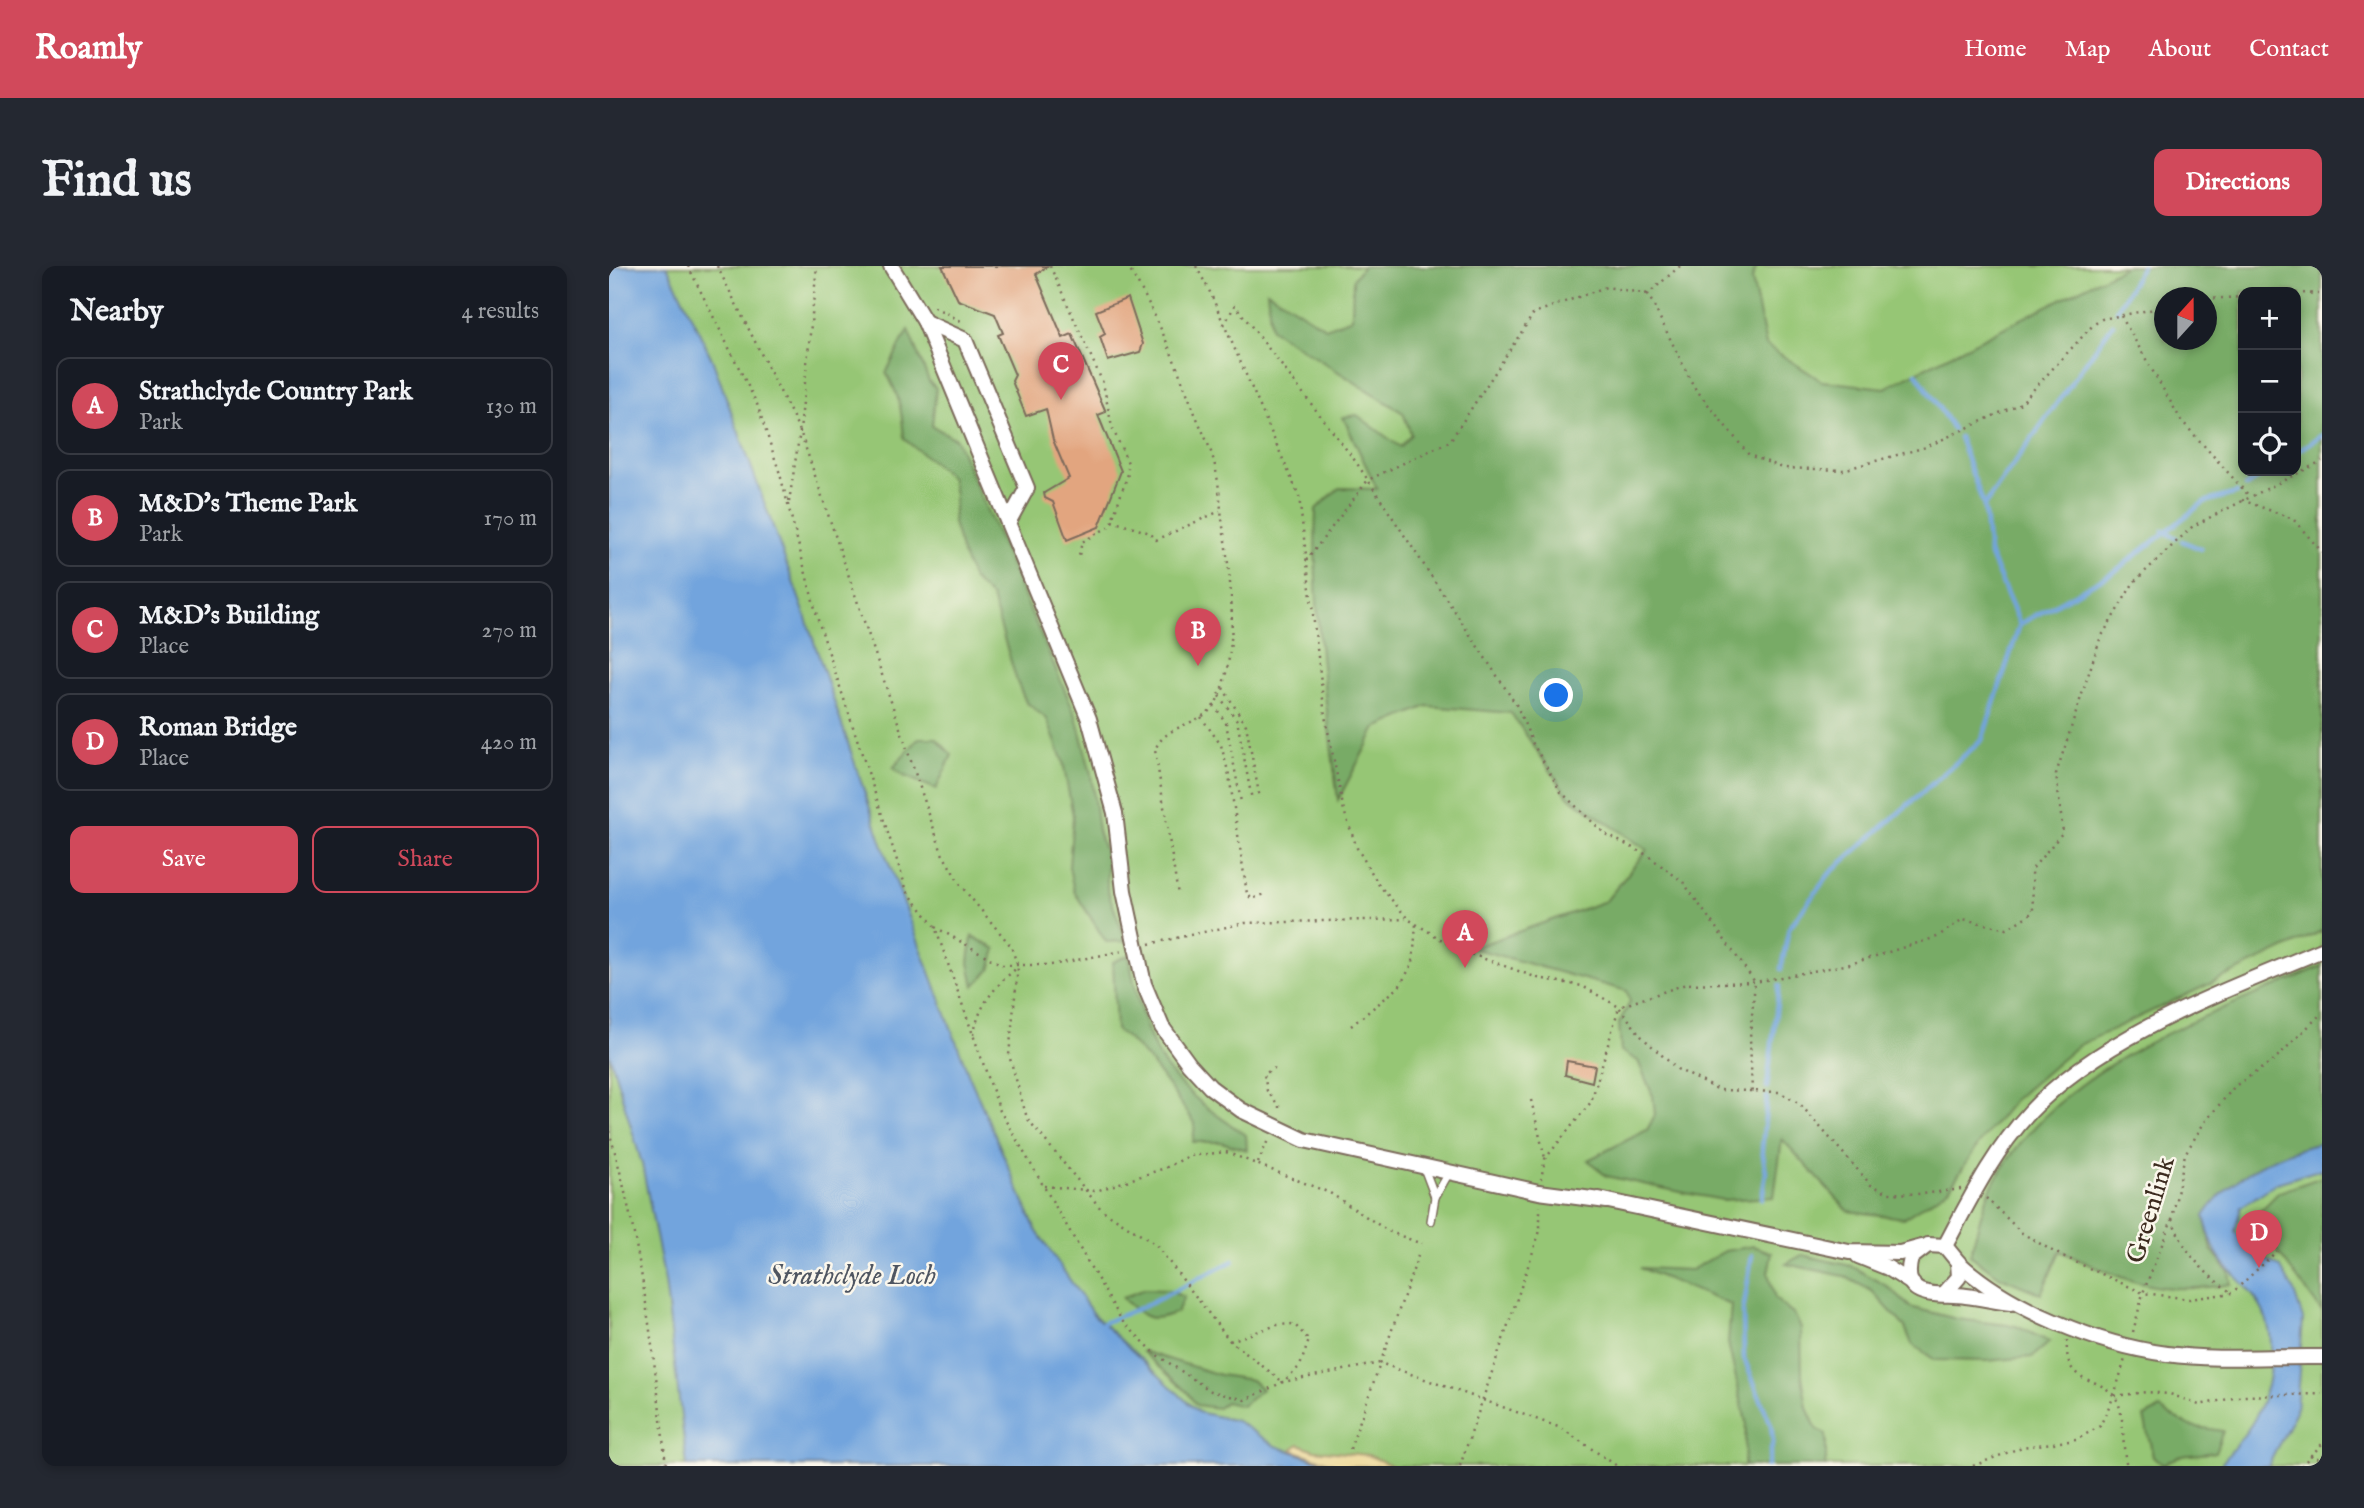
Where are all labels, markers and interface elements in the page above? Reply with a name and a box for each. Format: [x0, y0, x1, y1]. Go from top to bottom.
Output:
text: Roamly [35, 28, 142, 70]
text: Home [1964, 34, 2027, 65]
text: Map [2065, 34, 2111, 65]
text: About [2149, 34, 2211, 65]
text: Contact [2249, 34, 2329, 65]
button: Directions [2154, 149, 2322, 216]
text: Find us [42, 151, 192, 213]
north arrow [2154, 287, 2217, 350]
map controls [2238, 287, 2301, 476]
button: + [2238, 287, 2301, 350]
text: Nearby [70, 293, 163, 331]
text: 4 results [461, 297, 539, 326]
pin: C [1038, 342, 1084, 400]
button: − [2238, 350, 2301, 413]
text: Strathclyde Country Park [139, 375, 413, 408]
text: A [87, 392, 103, 421]
text: 130 m [486, 392, 537, 421]
text: Park [139, 408, 183, 437]
button: locate [2238, 413, 2301, 476]
text: M&D's Theme Park [139, 487, 357, 520]
text: B [87, 504, 103, 533]
text: 170 m [484, 504, 537, 533]
text: Park [139, 520, 183, 549]
text: M&D's Building [139, 599, 319, 632]
pin: B [1175, 608, 1221, 666]
text: C [87, 616, 103, 645]
text: 270 m [482, 616, 537, 645]
text: Place [139, 632, 189, 661]
your location [1539, 678, 1573, 712]
text: Roman Bridge [139, 711, 297, 744]
text: D [86, 728, 104, 757]
text: 420 m [481, 728, 537, 757]
text: Place [139, 744, 189, 773]
button: Save [70, 826, 298, 893]
button: Share [312, 826, 539, 893]
pin: A [1442, 910, 1488, 968]
street label: Greenlink [2119, 1152, 2183, 1267]
pin: D [2236, 1210, 2282, 1268]
water label: Strathclyde Loch [768, 1259, 936, 1294]

